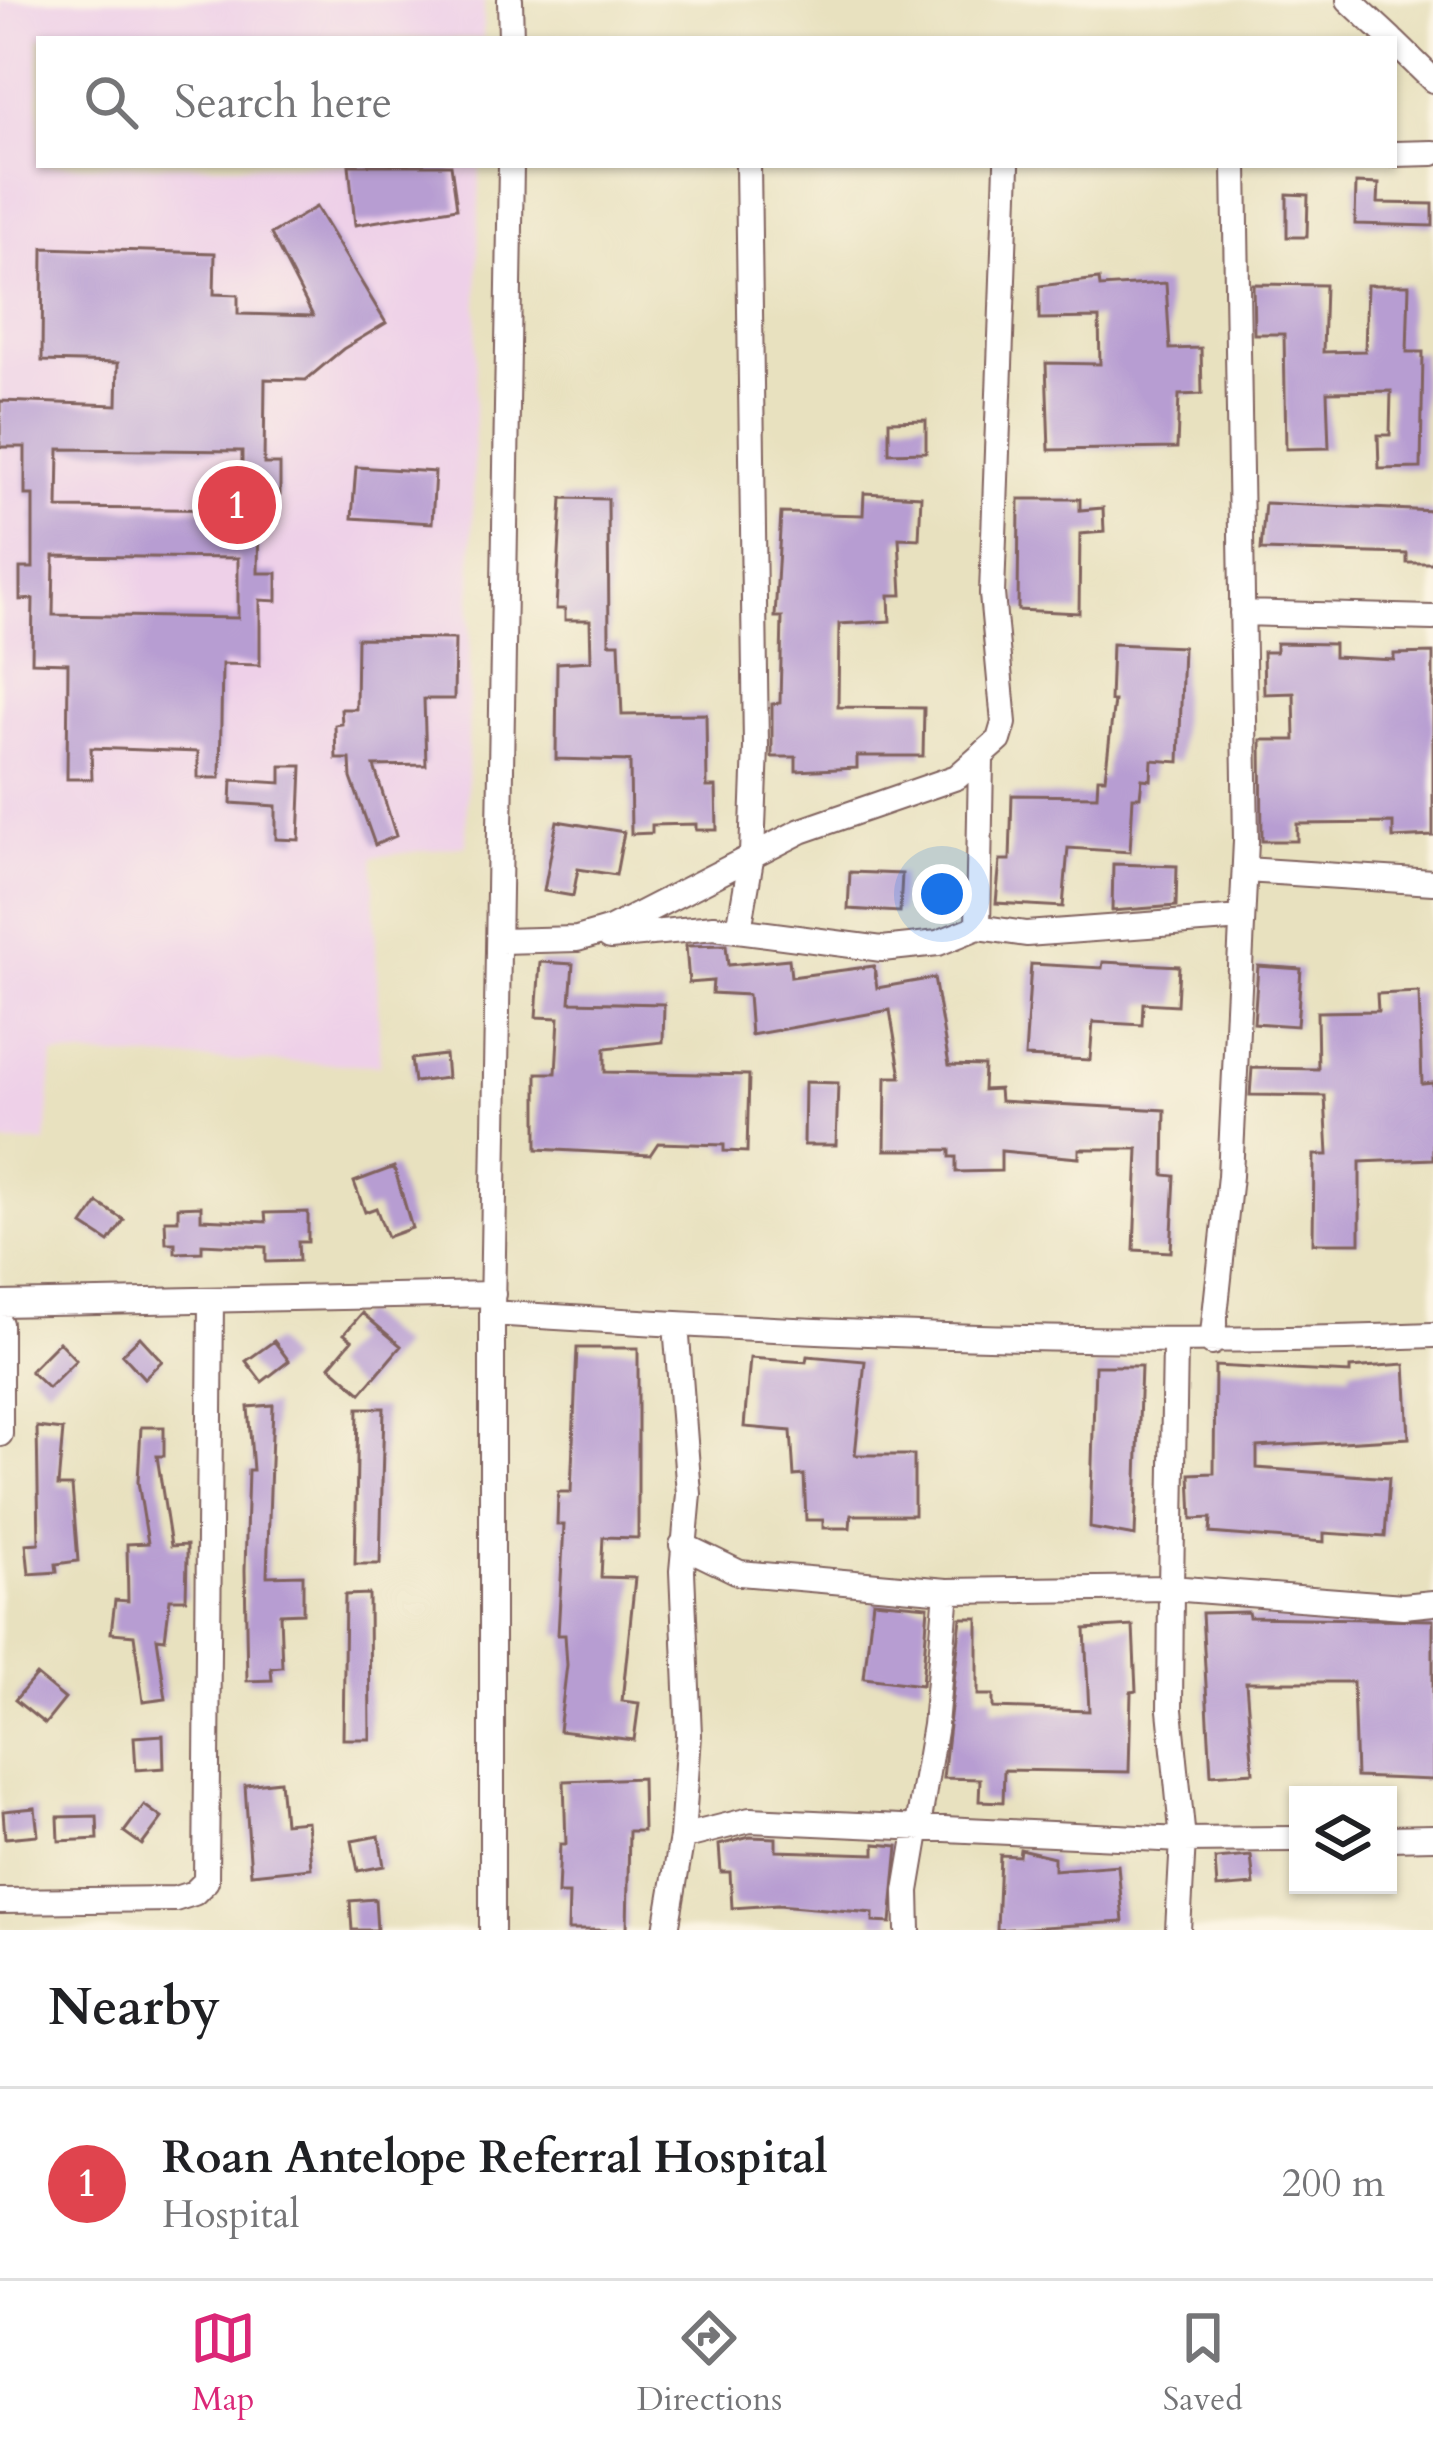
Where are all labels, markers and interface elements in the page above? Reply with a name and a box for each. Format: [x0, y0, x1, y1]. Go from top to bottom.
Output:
search box [36, 36, 1397, 168]
icon: search [78, 69, 144, 135]
text: Search here [174, 72, 392, 133]
pin: 1 [198, 460, 276, 550]
your location [912, 864, 972, 924]
map controls [1289, 1786, 1397, 1894]
button: layers [1289, 1786, 1397, 1894]
text: Nearby [48, 1973, 220, 2043]
text: Roan Antelope Referral Hospital [162, 2127, 828, 2188]
text: 1 [77, 2157, 97, 2210]
text: 200 m [1282, 2157, 1385, 2210]
text: Hospital [162, 2188, 300, 2241]
tab: Map [190, 2305, 256, 2422]
tab: Directions [637, 2305, 782, 2422]
tab: Saved [1163, 2305, 1243, 2422]

